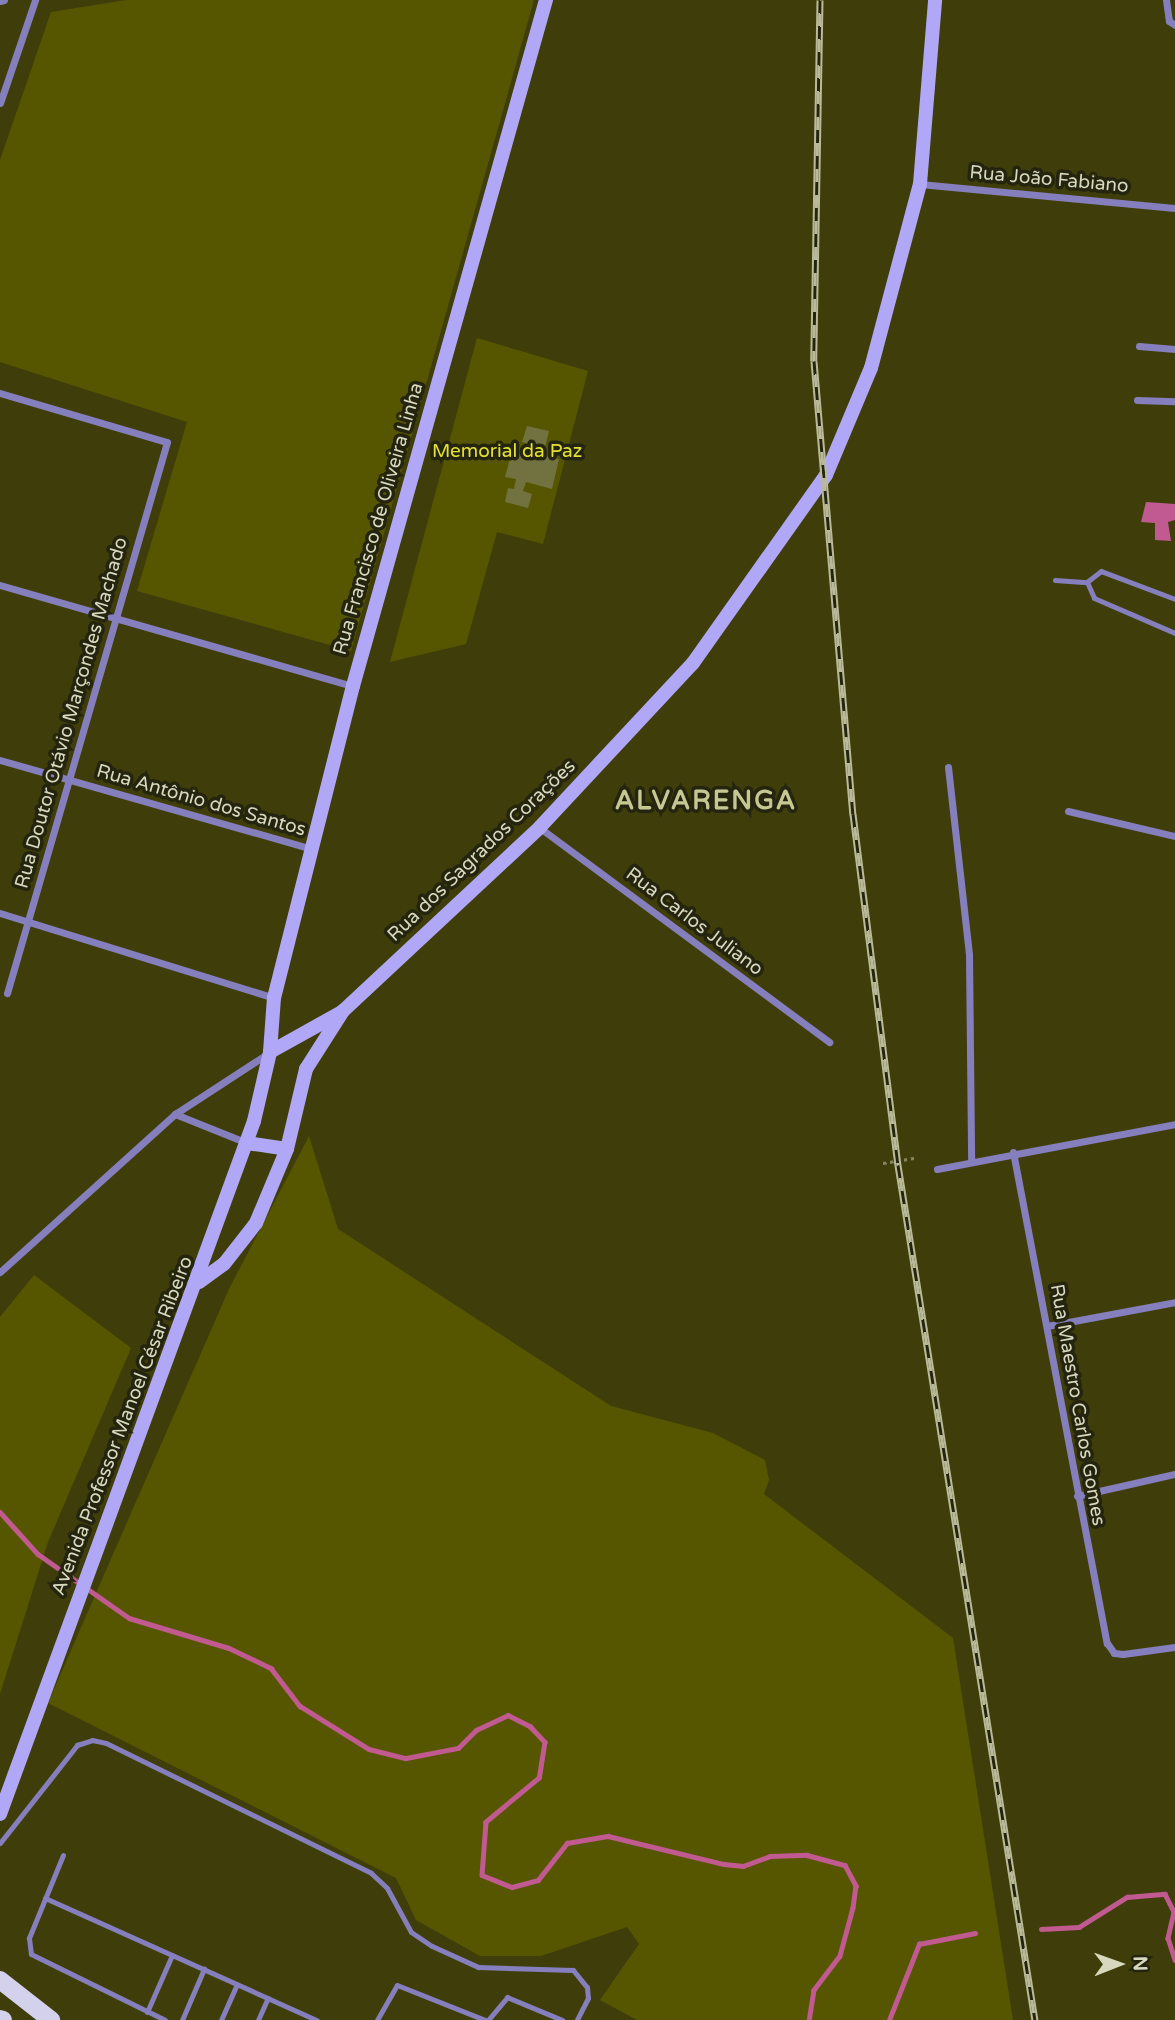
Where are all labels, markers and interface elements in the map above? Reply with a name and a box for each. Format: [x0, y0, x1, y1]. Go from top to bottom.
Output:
street label: Rua João Fabiano [969, 162, 1129, 198]
street label: Rua Francisco de Oliveira Linha [329, 380, 429, 658]
park label: Memorial da Paz [432, 441, 582, 463]
street label: Rua Doutor Otávio Marçondes Machado [11, 535, 133, 891]
street label: Rua dos Sagrados Corações [383, 755, 581, 947]
street label: Rua Antônio dos Santos [94, 760, 308, 842]
district label: ALVARENGA [616, 785, 796, 817]
street label: Rua Carlos Juliano [621, 863, 767, 981]
street label: Avenida Professor Manoel César Ribeiro [48, 1253, 198, 1599]
street label: Rua Maestro Carlos Gomes [1044, 1282, 1110, 1528]
north arrow [1084, 1929, 1154, 1999]
text: N [1129, 1956, 1151, 1971]

